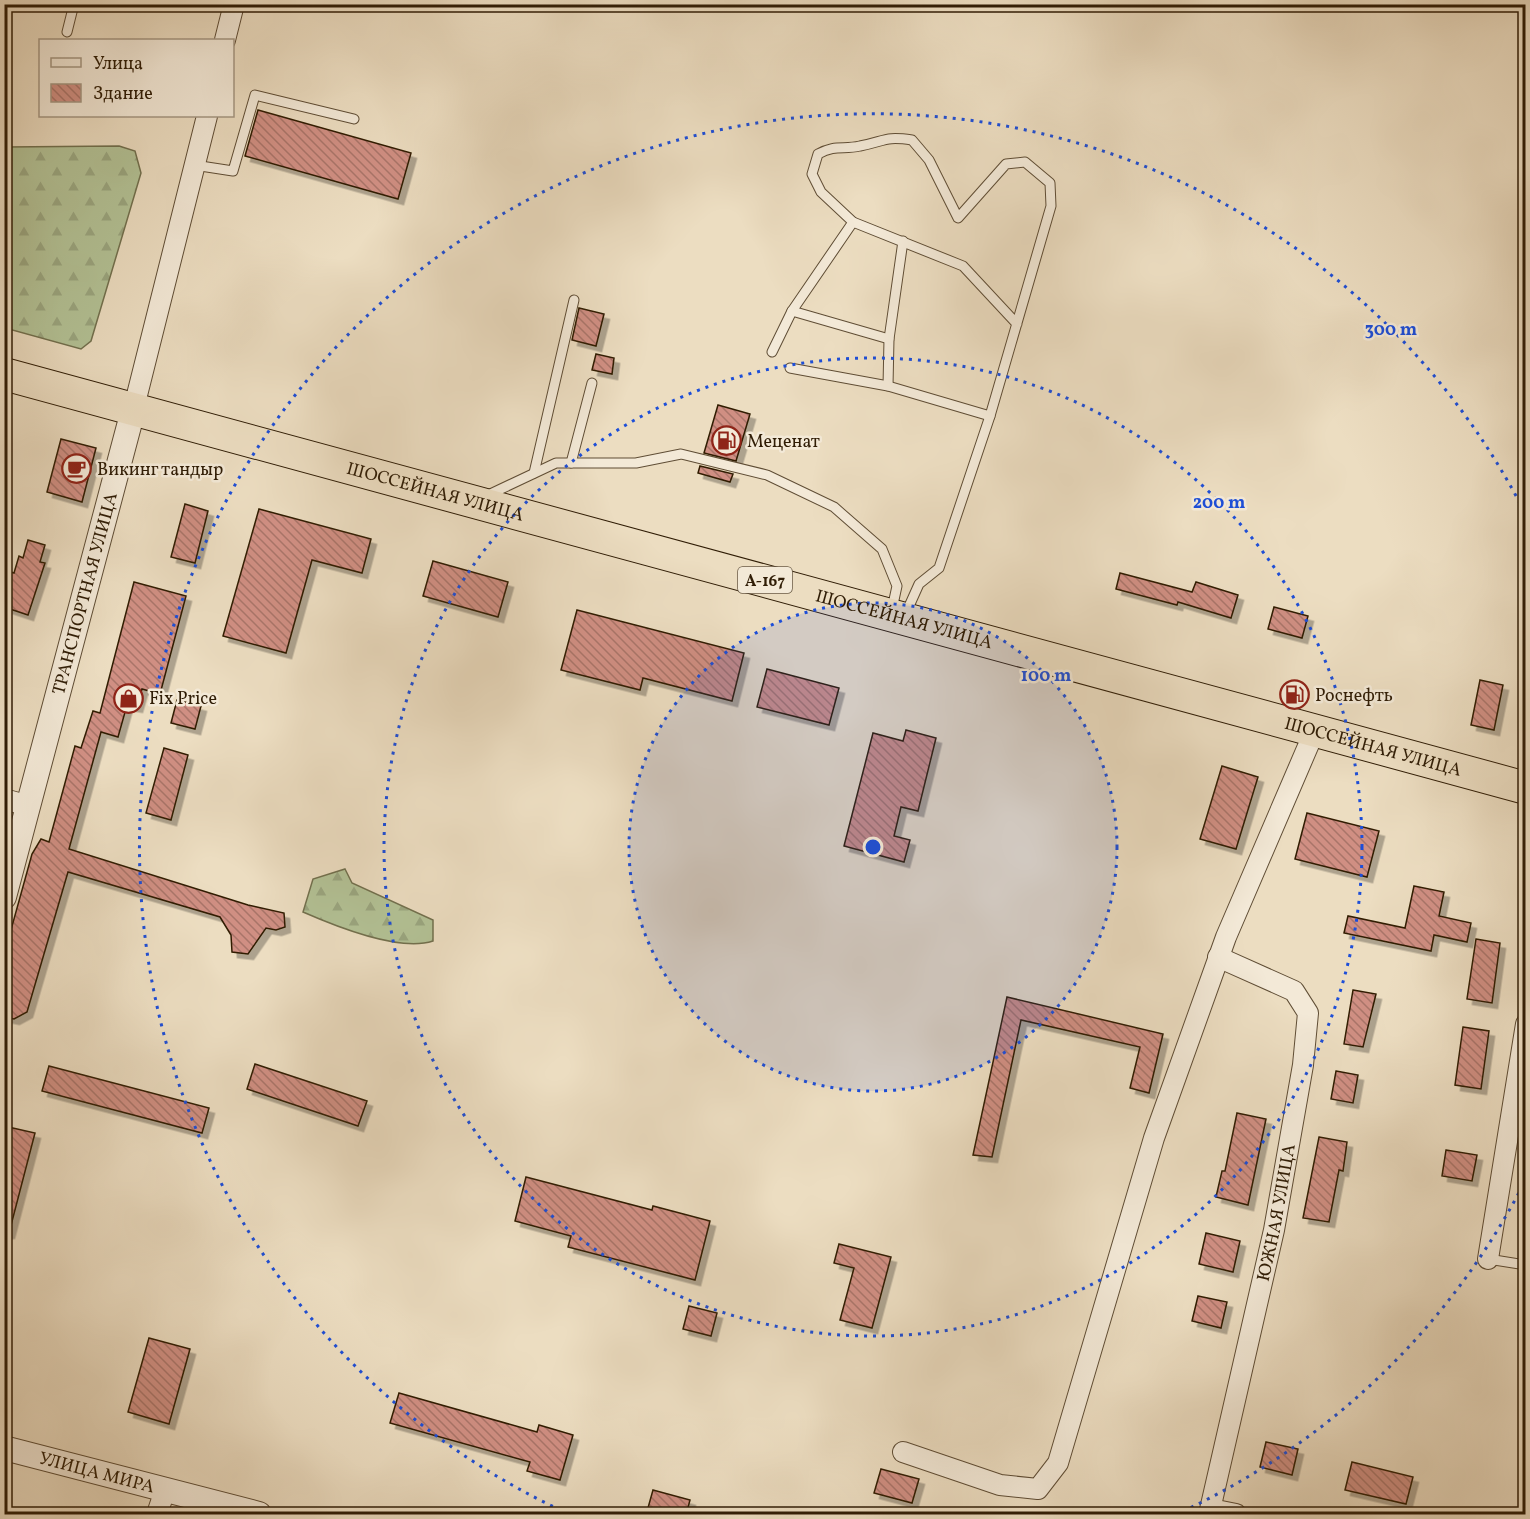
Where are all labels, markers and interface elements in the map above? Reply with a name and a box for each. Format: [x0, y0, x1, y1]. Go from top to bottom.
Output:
legend [39, 39, 234, 117]
text: Улица [93, 52, 143, 77]
text: Здание [93, 82, 153, 107]
text: 300 m [1365, 318, 1417, 343]
fuel station icon: Меценат [710, 425, 742, 457]
place label: Меценат [747, 430, 820, 455]
cafe icon: Викинг тандыр [60, 453, 92, 485]
street label: ШОССЕЙНАЯ УЛИЦА [344, 457, 527, 529]
place label: Викинг тандыр [97, 458, 223, 483]
street label: ТРАНСПОРТНАЯ УЛИЦА [47, 490, 125, 698]
text: 200 m [1193, 491, 1245, 516]
road number: А-167 [738, 567, 792, 593]
street label: ШОССЕЙНАЯ УЛИЦА [812, 584, 996, 656]
text: 100 m [1021, 664, 1071, 689]
fuel station icon: Роснефть [1278, 679, 1310, 711]
shop icon: Fix Price [112, 682, 144, 714]
place label: Роснефть [1315, 684, 1393, 709]
place label: Fix Price [149, 687, 217, 712]
street label: ШОССЕЙНАЯ УЛИЦА [1281, 712, 1465, 784]
centre of rings [863, 837, 883, 857]
street label: ЮЖНАЯ УЛИЦА [1252, 1142, 1303, 1284]
street label: УЛИЦА МИРА [36, 1447, 157, 1501]

